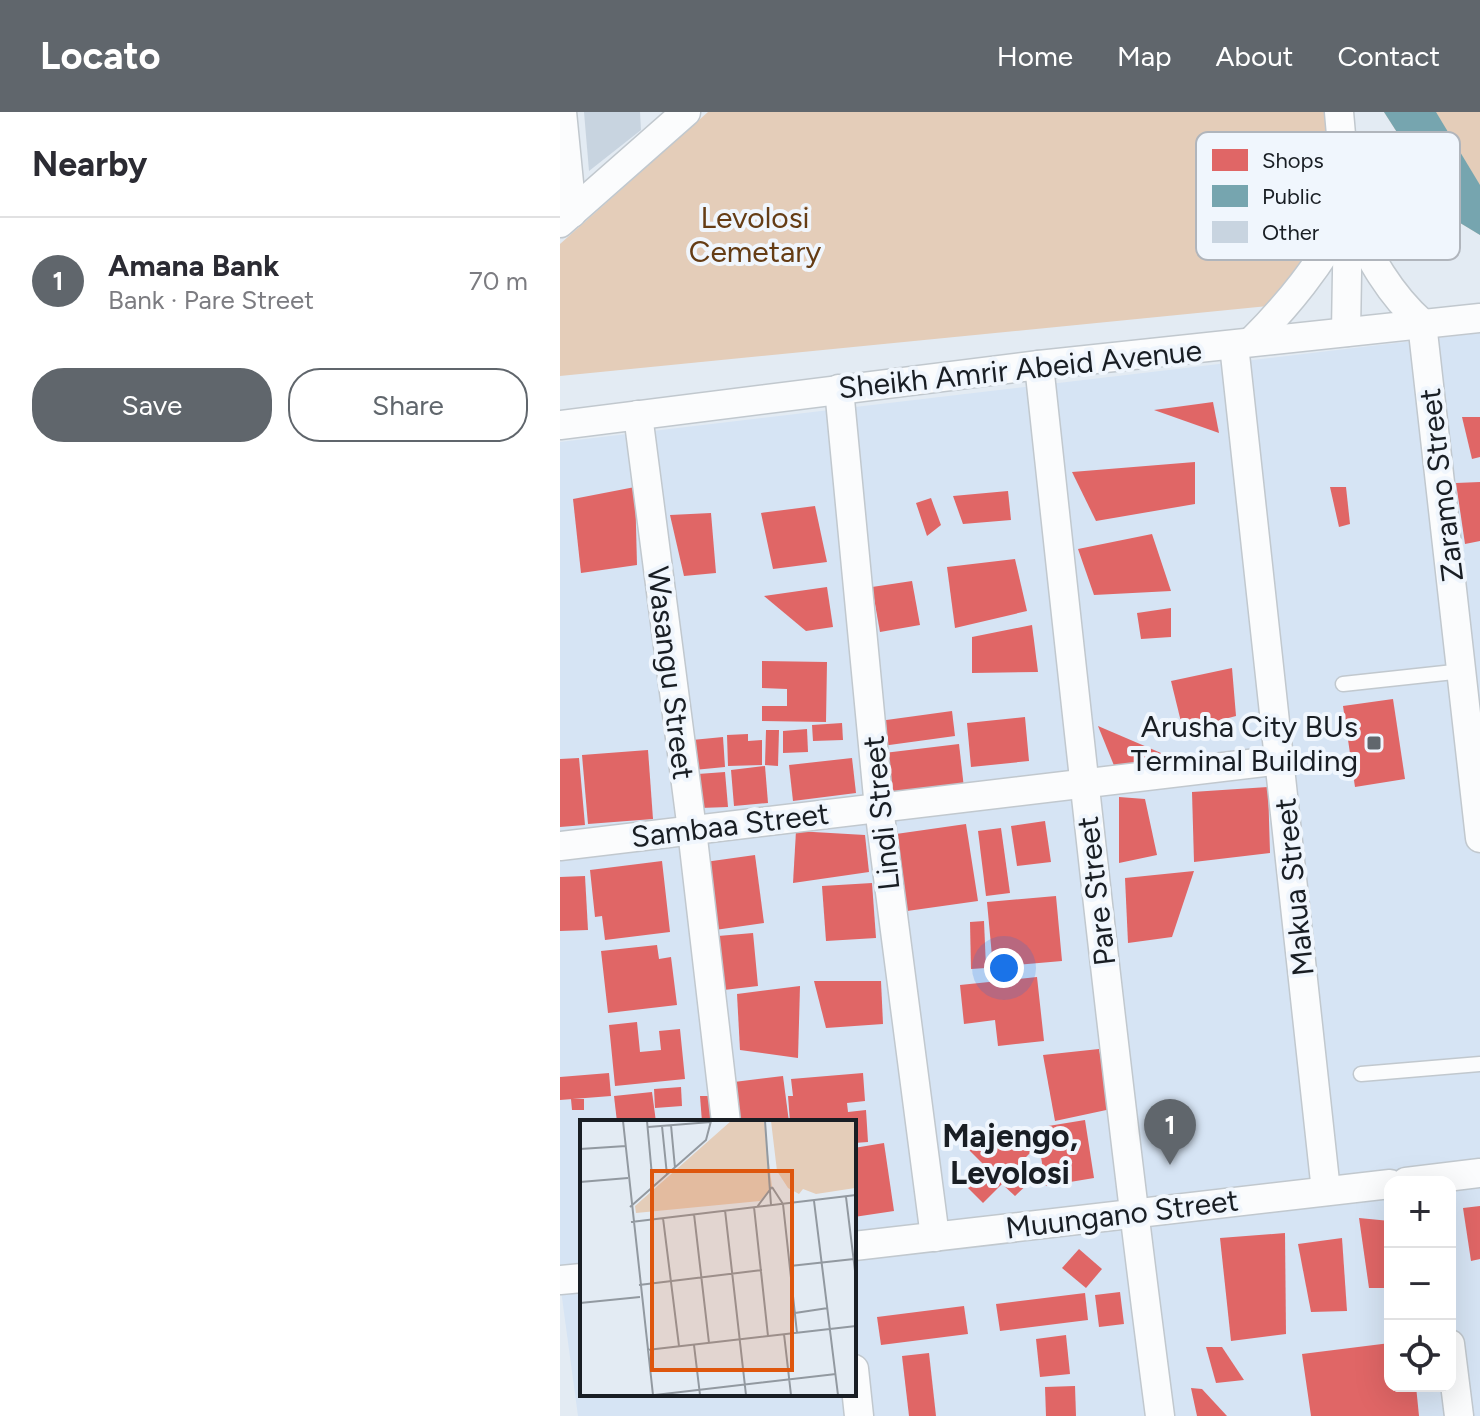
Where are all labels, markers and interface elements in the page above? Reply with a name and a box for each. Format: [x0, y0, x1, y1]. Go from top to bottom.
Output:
text: Locato [40, 33, 161, 79]
text: Home [997, 39, 1073, 73]
text: Map [1117, 39, 1172, 73]
text: About [1216, 39, 1293, 73]
text: Contact [1337, 39, 1440, 73]
legend [1196, 132, 1460, 260]
text: Nearby [32, 144, 147, 185]
text: Shops [1262, 147, 1324, 174]
text: Public [1262, 183, 1322, 210]
park label: Levolosi Cemetary [689, 199, 821, 270]
text: Other [1262, 219, 1320, 246]
text: Amana Bank [108, 247, 279, 284]
text: 1 [53, 265, 63, 297]
text: 70 m [469, 265, 528, 297]
text: Bank · Pare Street [108, 284, 314, 316]
street label: Sheikh Amrir Abeid Avenue [836, 332, 1204, 406]
button: Save [32, 368, 272, 442]
button: Share [288, 368, 528, 442]
street label: Zaramo Street [1411, 386, 1471, 584]
street label: Wasangu Street [640, 564, 702, 782]
place label: Arusha City BUs Terminal Building [1131, 708, 1358, 779]
street label: Lindi Street [854, 734, 908, 892]
marker: Arusha City BUs Terminal Building [1365, 734, 1383, 752]
street label: Sambaa Street [629, 795, 831, 855]
street label: Makua Street [1266, 796, 1322, 978]
street label: Pare Street [1068, 814, 1124, 968]
your location [984, 948, 1024, 988]
pin: 1 [1144, 1099, 1196, 1165]
district label: Majengo, Levolosi [942, 1117, 1078, 1192]
inset map [580, 1120, 856, 1396]
map controls [1384, 1176, 1456, 1392]
button: + [1384, 1176, 1456, 1248]
street label: Muungano Street [1004, 1181, 1240, 1247]
button: − [1384, 1248, 1456, 1320]
button: locate [1384, 1320, 1456, 1392]

